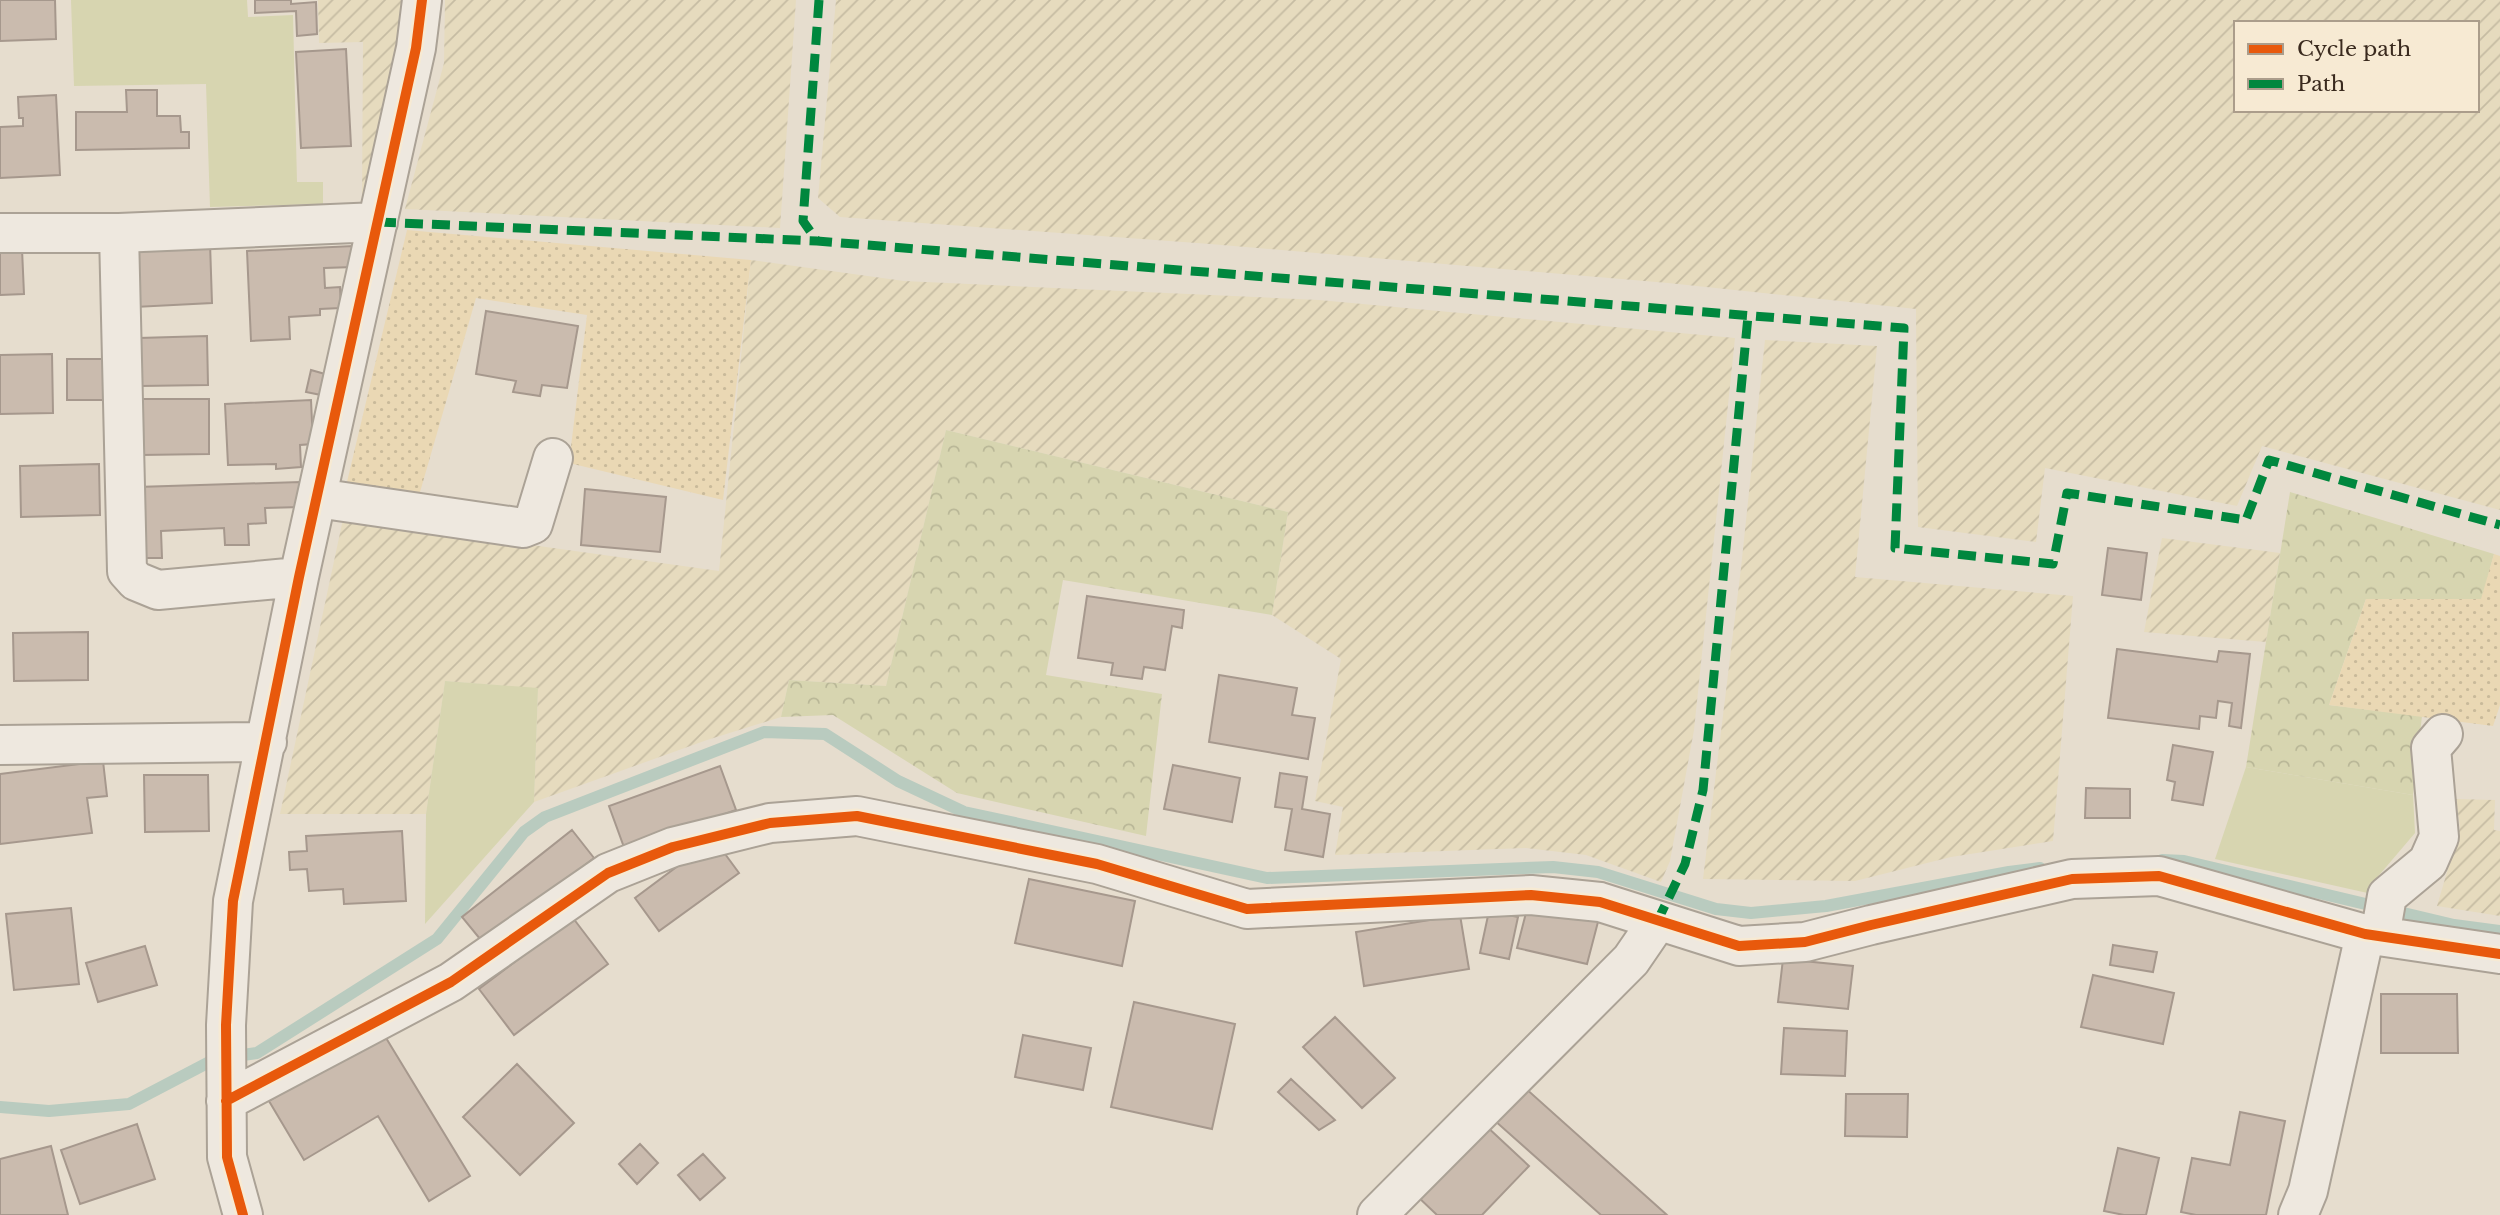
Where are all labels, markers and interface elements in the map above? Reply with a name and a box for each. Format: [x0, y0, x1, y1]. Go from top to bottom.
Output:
legend [2234, 21, 2479, 112]
text: Cycle path [2297, 36, 2411, 62]
text: Path [2297, 71, 2345, 97]

